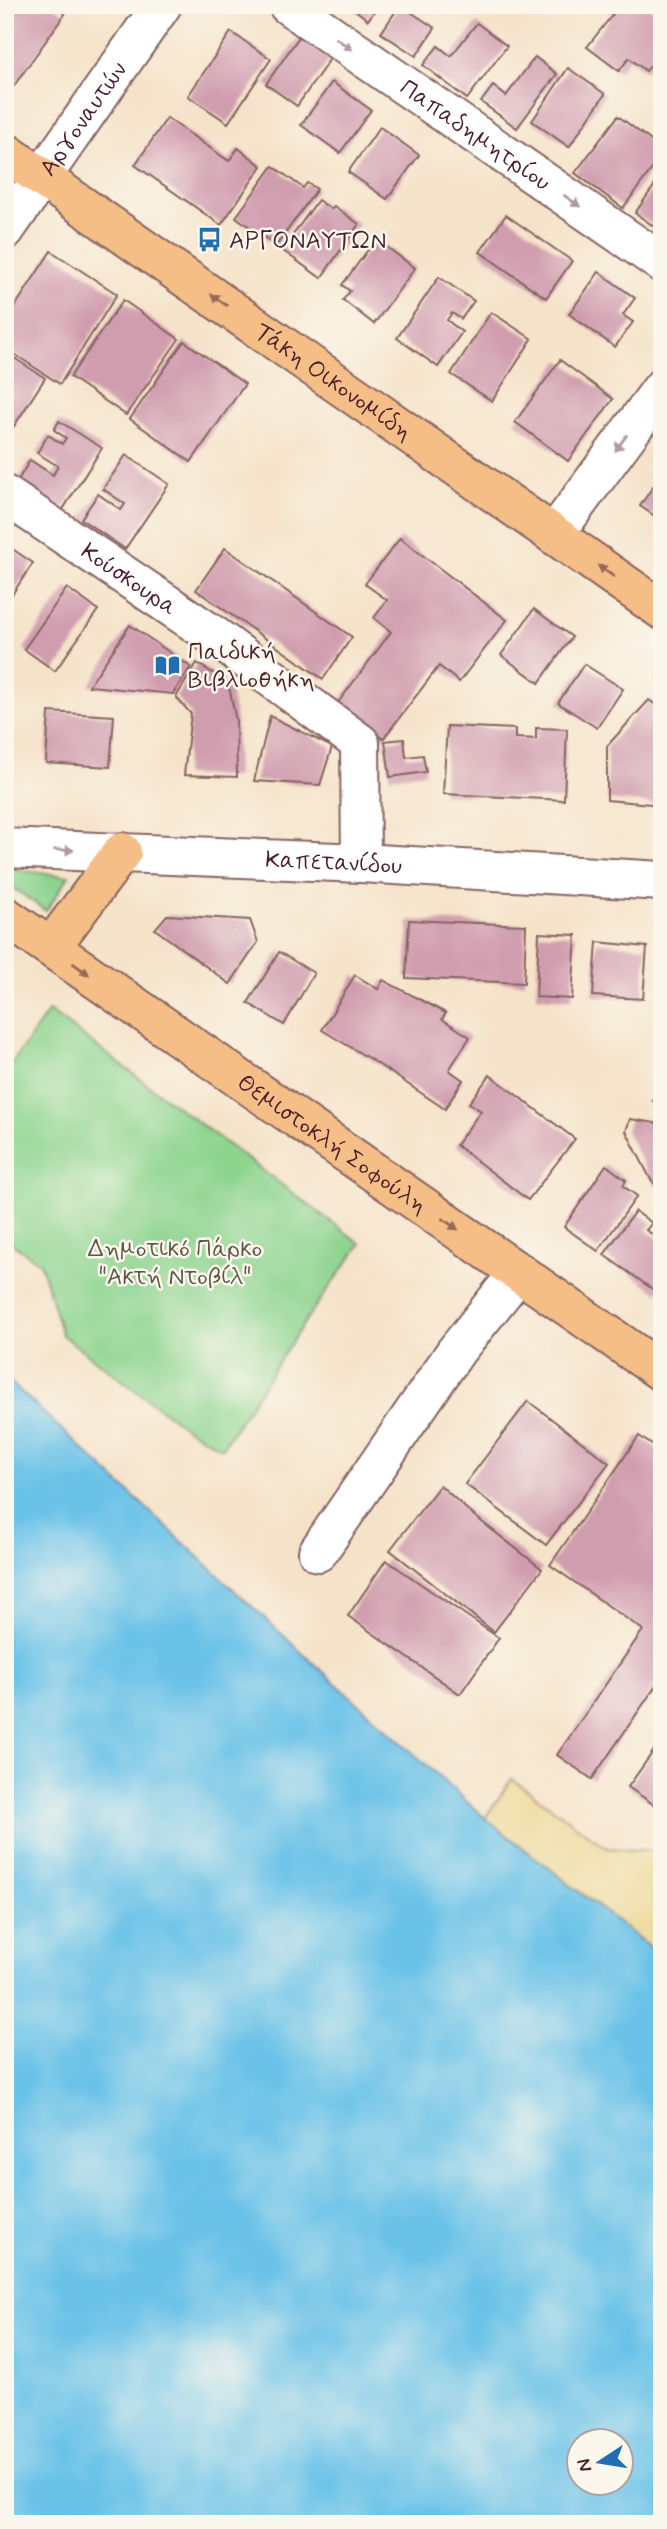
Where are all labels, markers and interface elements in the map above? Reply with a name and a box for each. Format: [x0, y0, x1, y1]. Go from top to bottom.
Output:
one-way arrow [335, 37, 353, 51]
street label: Αργοναυτών [33, 56, 135, 183]
street label: Παπαδημητρίου [393, 73, 556, 199]
one-way arrow [563, 194, 581, 208]
bus stop icon: ΑΡΓΟΝΑΥΤΩΝ [195, 226, 223, 254]
place label: ΑΡΓΟΝΑΥΤΩΝ [229, 226, 386, 257]
one-way arrow [210, 293, 228, 307]
street label: Τάκη Οικονομίδη [248, 317, 418, 448]
one-way arrow [615, 434, 629, 452]
street label: Κούσκουρα [75, 537, 183, 623]
one-way arrow [597, 564, 615, 578]
place label: Παιδική Βιβλιοθήκη [188, 637, 315, 696]
library icon: Παιδική Βιβλιοθήκη [154, 651, 182, 679]
one-way arrow [53, 845, 75, 856]
street label: Καπετανίδου [265, 845, 403, 882]
one-way arrow [72, 962, 90, 976]
street label: Θεμιστοκλή Σοφούλη [231, 1068, 433, 1222]
one-way arrow [440, 1217, 459, 1230]
park label: Δημοτικό Πάρκο "Ακτή Ντοβίλ" [88, 1234, 262, 1293]
north arrow [566, 2428, 636, 2498]
text: N [571, 2456, 598, 2474]

